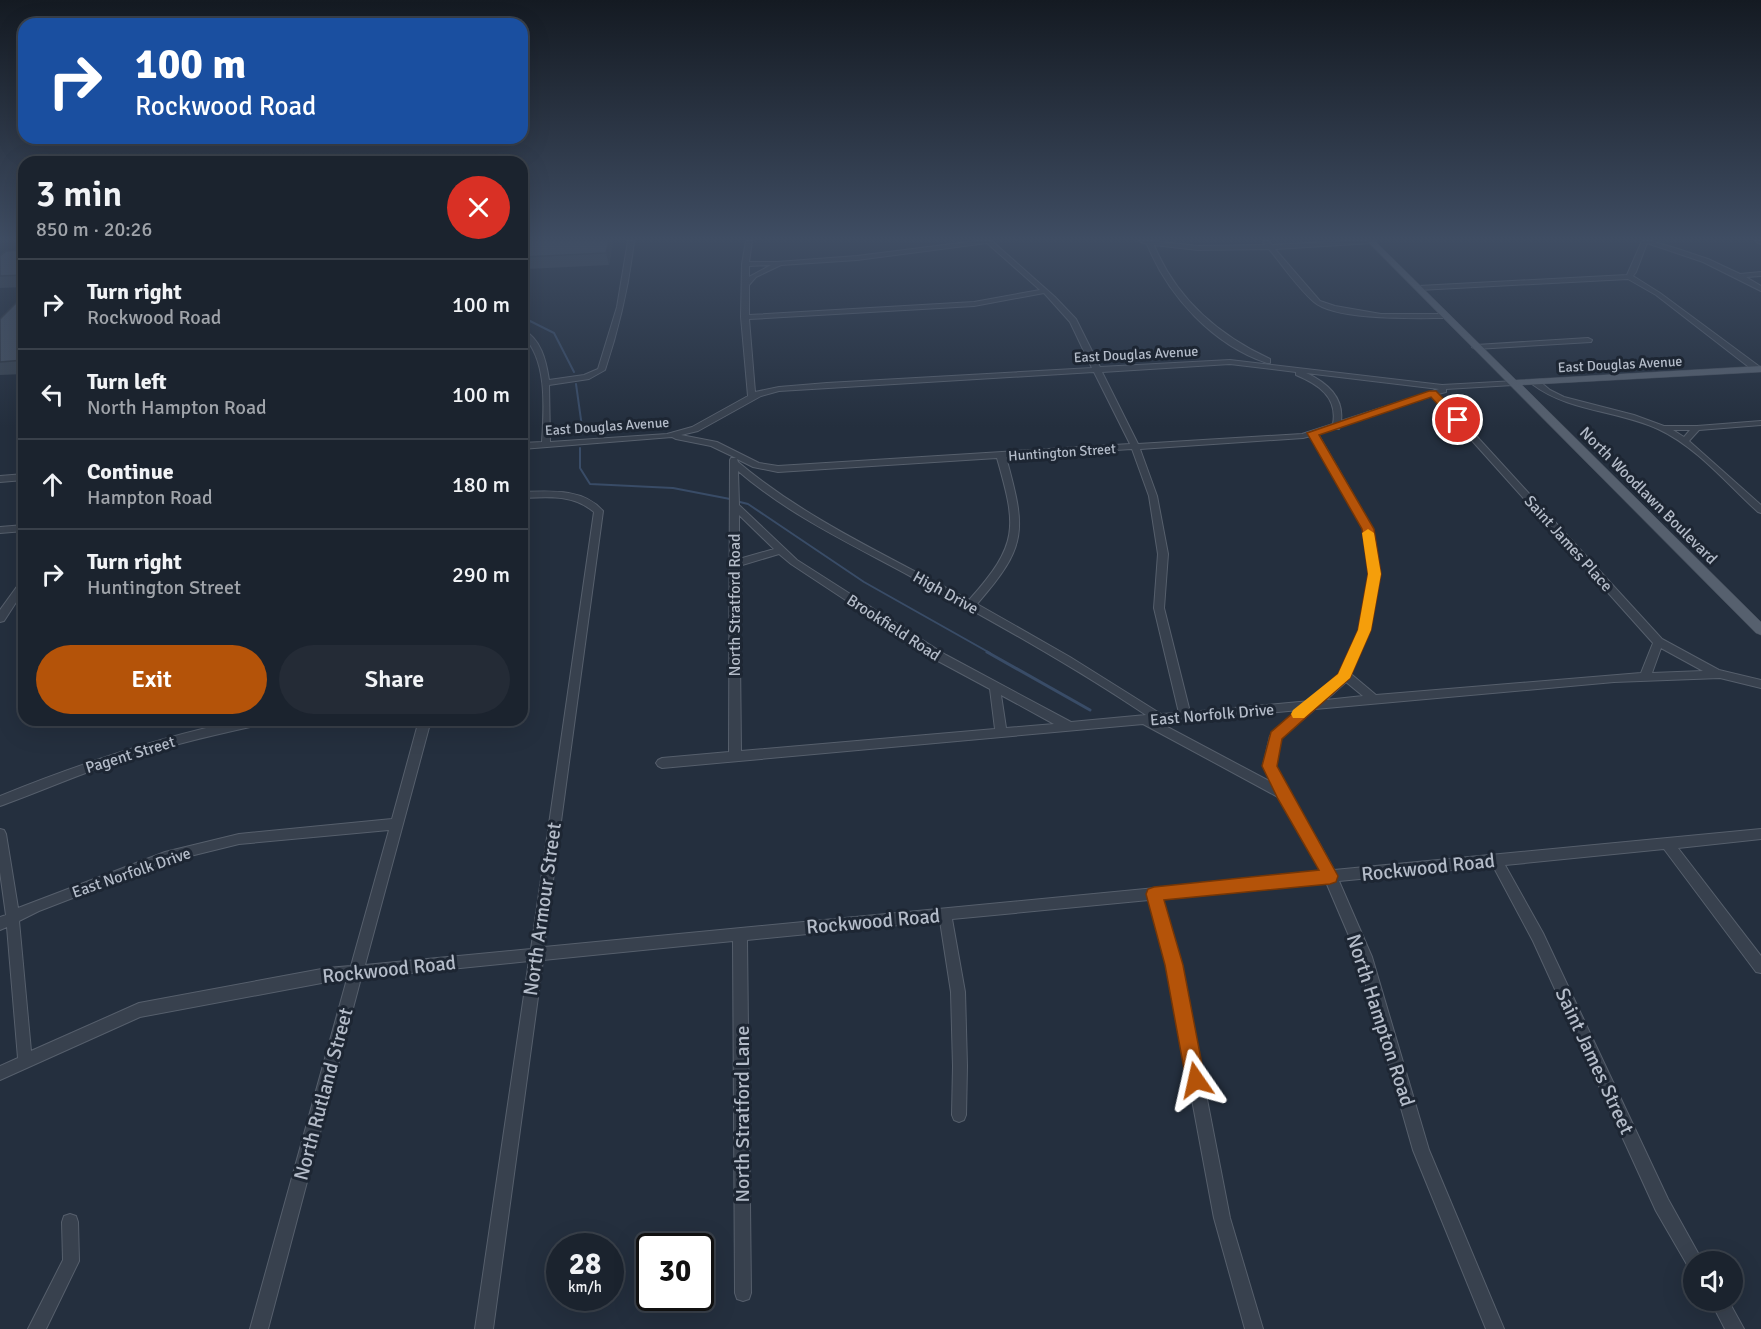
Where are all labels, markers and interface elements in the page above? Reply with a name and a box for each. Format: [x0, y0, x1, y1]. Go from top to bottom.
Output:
text: 100 m [135, 39, 246, 90]
icon: right [36, 42, 114, 120]
text: Rockwood Road [135, 90, 316, 123]
text: 3 min [36, 172, 122, 217]
button: close [447, 176, 510, 239]
text: 850 m · 20:26 [36, 217, 152, 242]
text: Turn right [87, 278, 182, 305]
icon: right [36, 288, 69, 321]
text: 100 m [452, 291, 510, 318]
text: Rockwood Road [87, 305, 221, 330]
street label: East Douglas Avenue [1073, 343, 1199, 366]
street label: East Douglas Avenue [1557, 353, 1683, 376]
text: Turn left [87, 368, 167, 395]
icon: left [36, 378, 69, 411]
text: 100 m [452, 381, 510, 408]
pin [1432, 394, 1483, 445]
text: North Hampton Road [87, 395, 267, 420]
icon: arrive [1441, 403, 1474, 436]
street label: East Douglas Avenue [544, 414, 670, 439]
street label: North Woodlawn Boulevard [1575, 423, 1721, 569]
street label: Huntington Street [1008, 440, 1116, 465]
text: Continue [87, 458, 174, 485]
icon: ahead [36, 468, 69, 501]
text: 180 m [452, 471, 510, 498]
text: Hampton Road [87, 485, 213, 510]
street label: Saint James Place [1520, 491, 1617, 596]
street label: North Stratford Road [725, 534, 745, 676]
text: Turn right [87, 548, 182, 575]
icon: right [36, 558, 69, 591]
text: 290 m [452, 561, 510, 588]
street label: High Drive [909, 567, 982, 619]
text: Huntington Street [87, 575, 241, 600]
street label: Brookfield Road [843, 590, 944, 666]
button: Exit [36, 645, 267, 714]
button: Share [279, 645, 510, 714]
street label: East Norfolk Drive [1149, 700, 1275, 730]
street label: Pagent Street [83, 732, 178, 778]
street label: North Armour Street [518, 821, 567, 997]
street label: East Norfolk Drive [69, 843, 193, 903]
street label: Rockwood Road [1360, 848, 1496, 887]
street label: Rockwood Road [805, 903, 941, 940]
street label: North Hampton Road [1341, 931, 1420, 1109]
street label: Rockwood Road [321, 950, 457, 989]
street label: Saint James Street [1550, 984, 1639, 1138]
street label: North Rutland Street [288, 1005, 359, 1183]
street label: North Stratford Lane [730, 1025, 755, 1203]
position arrow [1164, 1048, 1228, 1112]
speed limit sign: 30 [636, 1233, 714, 1311]
text: 28 [569, 1246, 601, 1283]
map controls [1683, 1251, 1743, 1311]
button: sound [1683, 1251, 1743, 1311]
text: km/h [568, 1278, 602, 1296]

